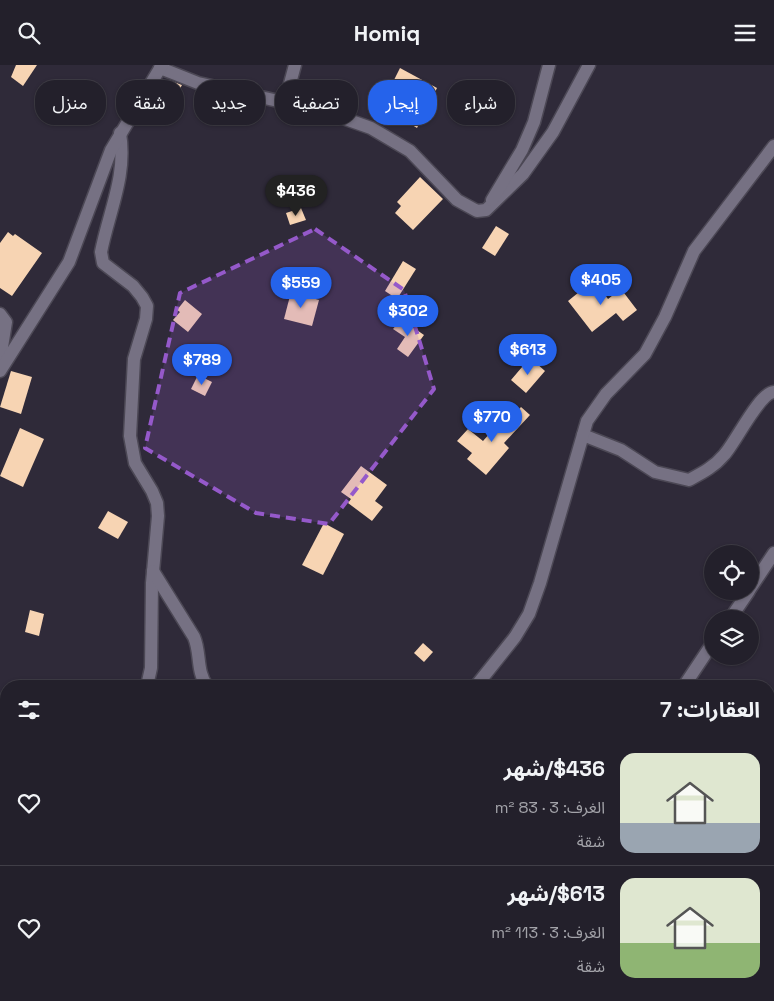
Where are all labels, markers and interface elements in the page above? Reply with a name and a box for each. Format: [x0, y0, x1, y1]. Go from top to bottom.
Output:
icon: search [15, 19, 43, 47]
text: Homiq [354, 19, 420, 47]
icon: menu [731, 19, 759, 47]
chip: منزل [35, 80, 106, 125]
chip: شقة [116, 80, 184, 125]
chip: جديد [194, 80, 265, 125]
chip: تصفية [275, 80, 358, 125]
chip: إيجار [368, 80, 437, 125]
chip: شراء [447, 80, 515, 125]
pin: $436 [266, 175, 326, 217]
text: $436 [276, 180, 316, 201]
pin: $405 [571, 263, 631, 306]
pin: $559 [271, 267, 331, 309]
text: $405 [581, 269, 621, 290]
text: $559 [282, 272, 320, 293]
pin: $302 [378, 295, 438, 337]
text: $302 [388, 300, 428, 321]
pin: $613 [498, 333, 558, 376]
text: $613 [510, 339, 546, 360]
pin: $789 [172, 343, 232, 386]
text: $789 [183, 349, 221, 370]
pin: $770 [462, 401, 522, 443]
text: $770 [473, 406, 511, 427]
map controls [704, 545, 759, 665]
button: locate [704, 545, 759, 600]
button: layers [704, 610, 759, 665]
icon: filters [15, 696, 43, 724]
text: العقارات: 7 [660, 696, 760, 723]
text: $436/شهر [504, 755, 605, 782]
icon: home [660, 773, 720, 833]
icon: heart [15, 789, 43, 817]
text: الغرف: 3 · 83 m² [495, 797, 605, 818]
text: شقة [577, 831, 605, 852]
text: $613/شهر [508, 880, 605, 907]
icon: home [660, 898, 720, 958]
icon: heart [15, 914, 43, 942]
text: الغرف: 3 · 113 m² [491, 922, 605, 943]
text: شقة [577, 956, 605, 977]

